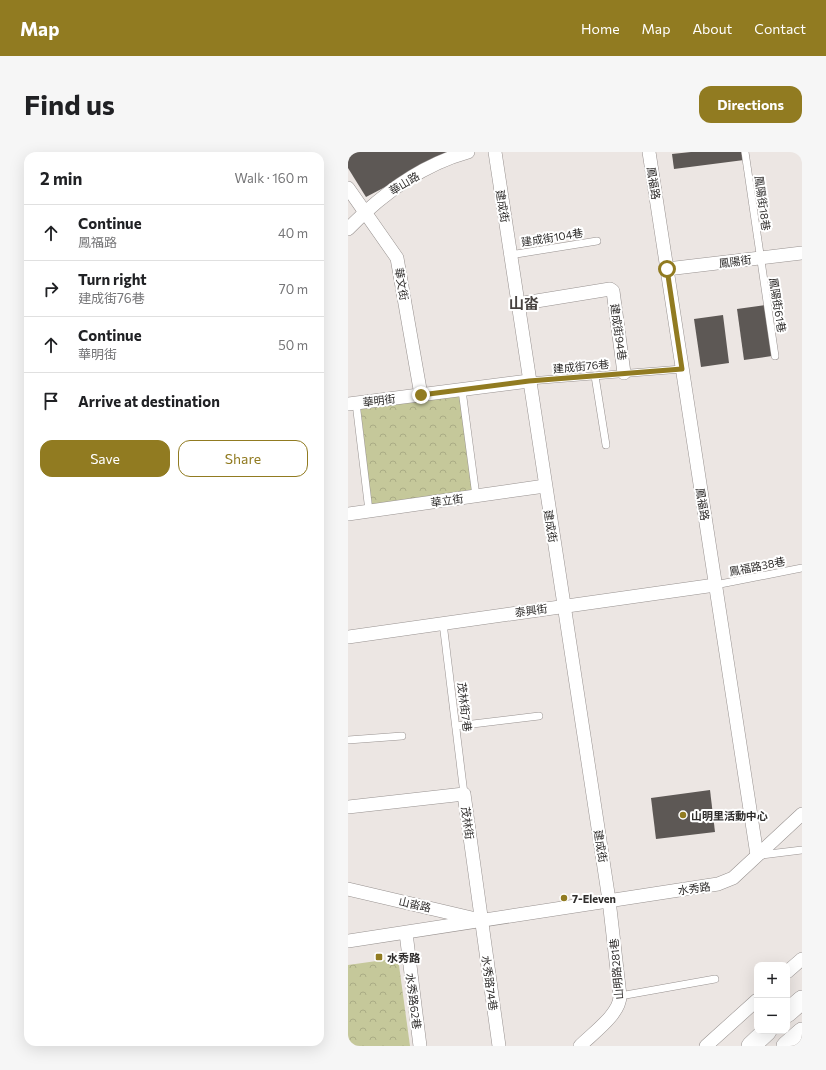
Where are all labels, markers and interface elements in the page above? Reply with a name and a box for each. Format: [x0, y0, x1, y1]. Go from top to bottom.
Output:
text: Map [20, 17, 59, 40]
text: Home [581, 20, 620, 37]
text: Map [642, 20, 670, 37]
text: About [692, 20, 732, 37]
text: Contact [754, 20, 806, 37]
button: Directions [699, 86, 802, 123]
text: Find us [24, 87, 115, 121]
street label: 鳳福路 [645, 166, 663, 200]
text: 2 min [40, 168, 82, 189]
street label: 華山路 [387, 169, 421, 197]
text: Walk · 160 m [234, 170, 308, 186]
street label: 鳳陽街18巷 [753, 175, 773, 231]
street label: 建成街 [494, 189, 512, 223]
text: Continue [78, 214, 142, 232]
icon: ahead [40, 222, 62, 244]
text: 40 m [278, 225, 308, 241]
street label: 建成街104巷 [520, 226, 584, 248]
text: 鳳福路 [78, 234, 117, 250]
street label: 鳳陽街 [718, 253, 752, 269]
route start [658, 260, 676, 278]
street label: 華文街 [393, 267, 411, 301]
text: Turn right [78, 270, 147, 288]
street label: 鳳陽街61巷 [767, 277, 789, 333]
icon: right [40, 278, 62, 300]
text: 70 m [279, 281, 308, 297]
text: 建成街76巷 [78, 290, 145, 306]
district label: 山畓 [509, 294, 539, 312]
street label: 建成街94巷 [609, 303, 629, 361]
text: Continue [78, 326, 142, 344]
icon: ahead [40, 334, 62, 356]
text: 50 m [278, 337, 308, 353]
text: 華明街 [78, 346, 117, 362]
street label: 建成街76巷 [552, 357, 610, 375]
route end [412, 386, 430, 404]
icon: arrive [40, 390, 62, 412]
text: Arrive at destination [78, 392, 220, 410]
street label: 華明街 [362, 392, 396, 408]
button: Save [40, 440, 170, 477]
button: Share [178, 440, 308, 477]
street label: 鳳福路 [694, 487, 712, 521]
street label: 華立街 [430, 491, 464, 509]
street label: 建成街 [542, 509, 560, 543]
street label: 鳳福路38巷 [728, 554, 786, 578]
street label: 泰興街 [514, 601, 548, 619]
street label: 茂林街7巷 [456, 681, 474, 733]
street label: 茂林街 [459, 806, 477, 840]
place label: 山明里活動中心 [691, 809, 768, 822]
marker: 山明里活動中心 [678, 810, 688, 820]
street label: 建成街 [592, 829, 610, 863]
street label: 水秀路 [677, 879, 711, 897]
place label: 7-Eleven [572, 892, 616, 905]
marker: 7-Eleven [559, 893, 569, 903]
street label: 山畓路 [397, 894, 433, 914]
street label: 山明路281巷 [607, 938, 625, 1000]
place label: 水秀路 [387, 951, 421, 964]
marker: 水秀路 [374, 952, 384, 962]
street label: 水秀路74巷 [480, 954, 500, 1012]
map controls [754, 962, 790, 1034]
button: + [754, 962, 790, 998]
street label: 水秀路62巷 [404, 972, 424, 1030]
button: − [754, 998, 790, 1034]

